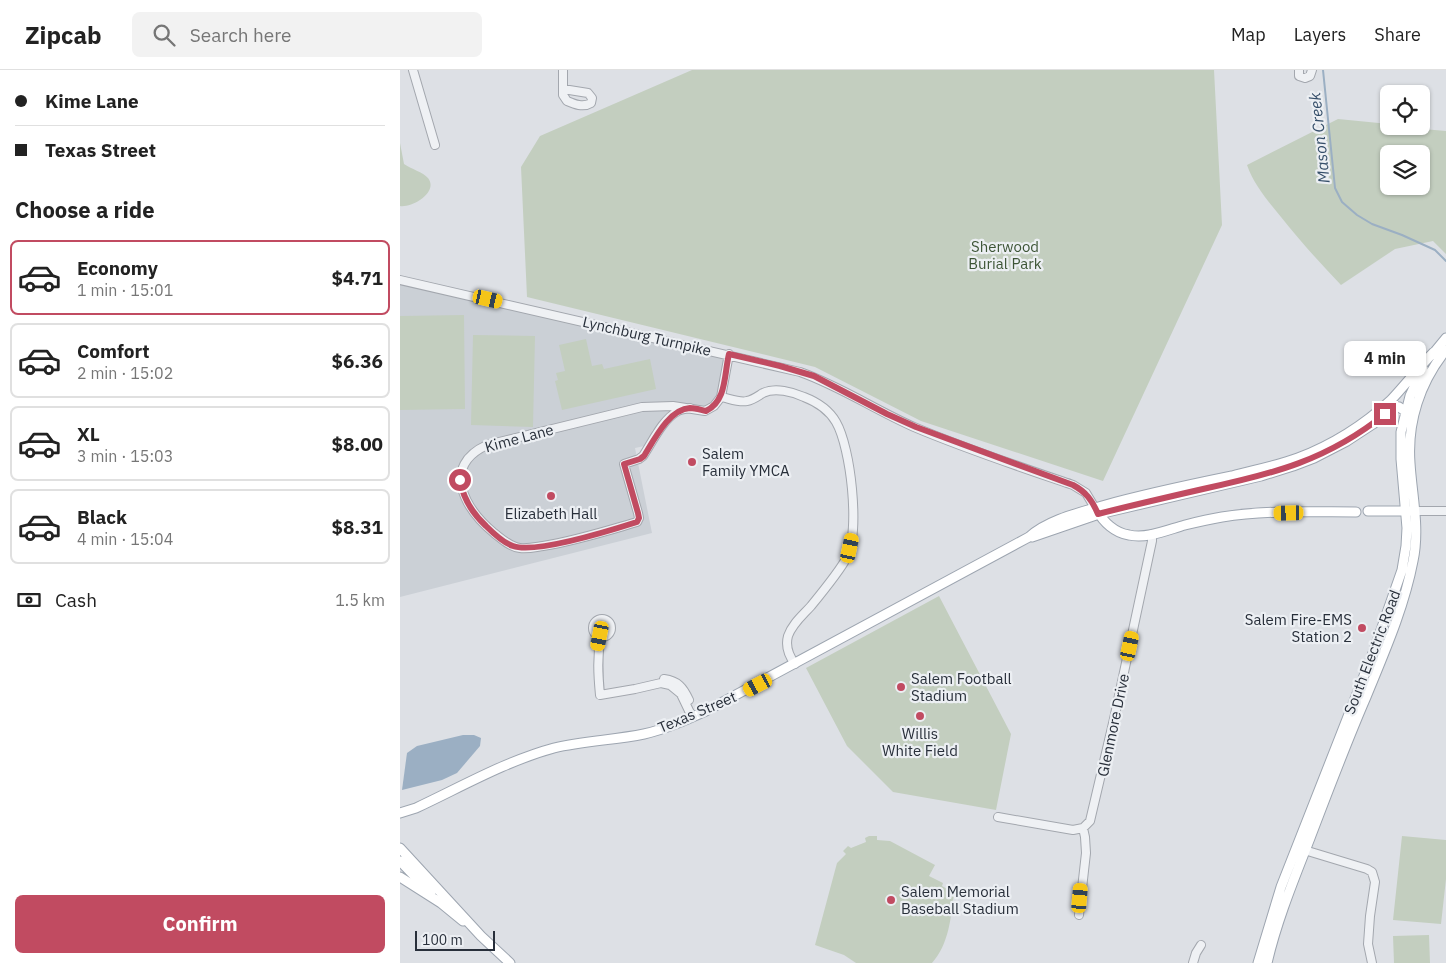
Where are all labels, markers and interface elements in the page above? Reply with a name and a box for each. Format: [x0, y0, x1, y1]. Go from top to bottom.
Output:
search box [132, 12, 482, 57]
text: Zipcab [25, 19, 102, 51]
icon: search [150, 21, 178, 49]
text: Search here [190, 23, 292, 47]
text: Map [1231, 23, 1266, 46]
text: Layers [1294, 23, 1346, 46]
text: Share [1374, 23, 1421, 46]
map controls [1380, 85, 1430, 195]
button: locate [1380, 85, 1430, 135]
text: Kime Lane [45, 89, 139, 113]
water label: Mason Creek [1304, 91, 1334, 184]
text: Texas Street [45, 138, 156, 162]
button: layers [1380, 145, 1430, 195]
text: Choose a ride [15, 195, 155, 224]
park label: Sherwood Burial Park [968, 237, 1042, 273]
icon: car [17, 255, 62, 300]
text: Economy [77, 256, 158, 280]
text: $4.71 [331, 266, 383, 290]
text: 1 min · 15:01 [77, 280, 173, 300]
car [471, 288, 504, 310]
street label: Lynchburg Turnpike [581, 312, 713, 360]
icon: car [17, 338, 62, 383]
text: Comfort [77, 339, 150, 363]
callout: 4 min [1344, 342, 1426, 376]
text: 4 min [1364, 348, 1406, 368]
text: $6.36 [331, 349, 383, 373]
text: 2 min · 15:02 [77, 363, 173, 383]
route end [1374, 403, 1396, 425]
street label: Kime Lane [483, 420, 555, 456]
icon: car [17, 421, 62, 466]
text: XL [77, 422, 100, 446]
text: $8.00 [331, 432, 383, 456]
place label: Salem Family YMCA [702, 444, 790, 480]
text: 3 min · 15:03 [77, 446, 173, 466]
marker: Salem Family YMCA [686, 456, 698, 468]
route start [449, 469, 471, 491]
marker: Elizabeth Hall [545, 490, 557, 502]
icon: car [17, 504, 62, 549]
place label: Elizabeth Hall [505, 504, 597, 523]
text: Black [77, 505, 127, 529]
car [1273, 505, 1304, 521]
text: $8.31 [331, 515, 383, 539]
text: 4 min · 15:04 [77, 529, 173, 549]
car [839, 532, 860, 564]
icon: cash [15, 586, 43, 614]
street label: South Electric Road [1340, 587, 1404, 717]
text: Cash [55, 588, 97, 612]
text: 1.5 km [335, 590, 385, 610]
place label: Salem Fire-EMS Station 2 [1245, 610, 1352, 646]
car [589, 620, 610, 652]
marker: Salem Fire-EMS Station 2 [1356, 622, 1368, 634]
car [1119, 630, 1140, 662]
place label: Salem Football Stadium [911, 669, 1012, 705]
car [741, 671, 774, 699]
street label: Glenmore Drive [1093, 672, 1133, 778]
marker: Salem Football Stadium [895, 681, 907, 693]
street label: Texas Street [655, 687, 739, 737]
marker: Willis White Field [914, 710, 926, 722]
place label: Willis White Field [882, 724, 958, 760]
place label: Salem Memorial Baseball Stadium [901, 882, 1019, 918]
car [1071, 882, 1088, 914]
marker: Salem Memorial Baseball Stadium [885, 894, 897, 906]
button: Confirm [15, 895, 385, 953]
scale bar [415, 928, 495, 951]
text: 100 m [422, 931, 463, 949]

